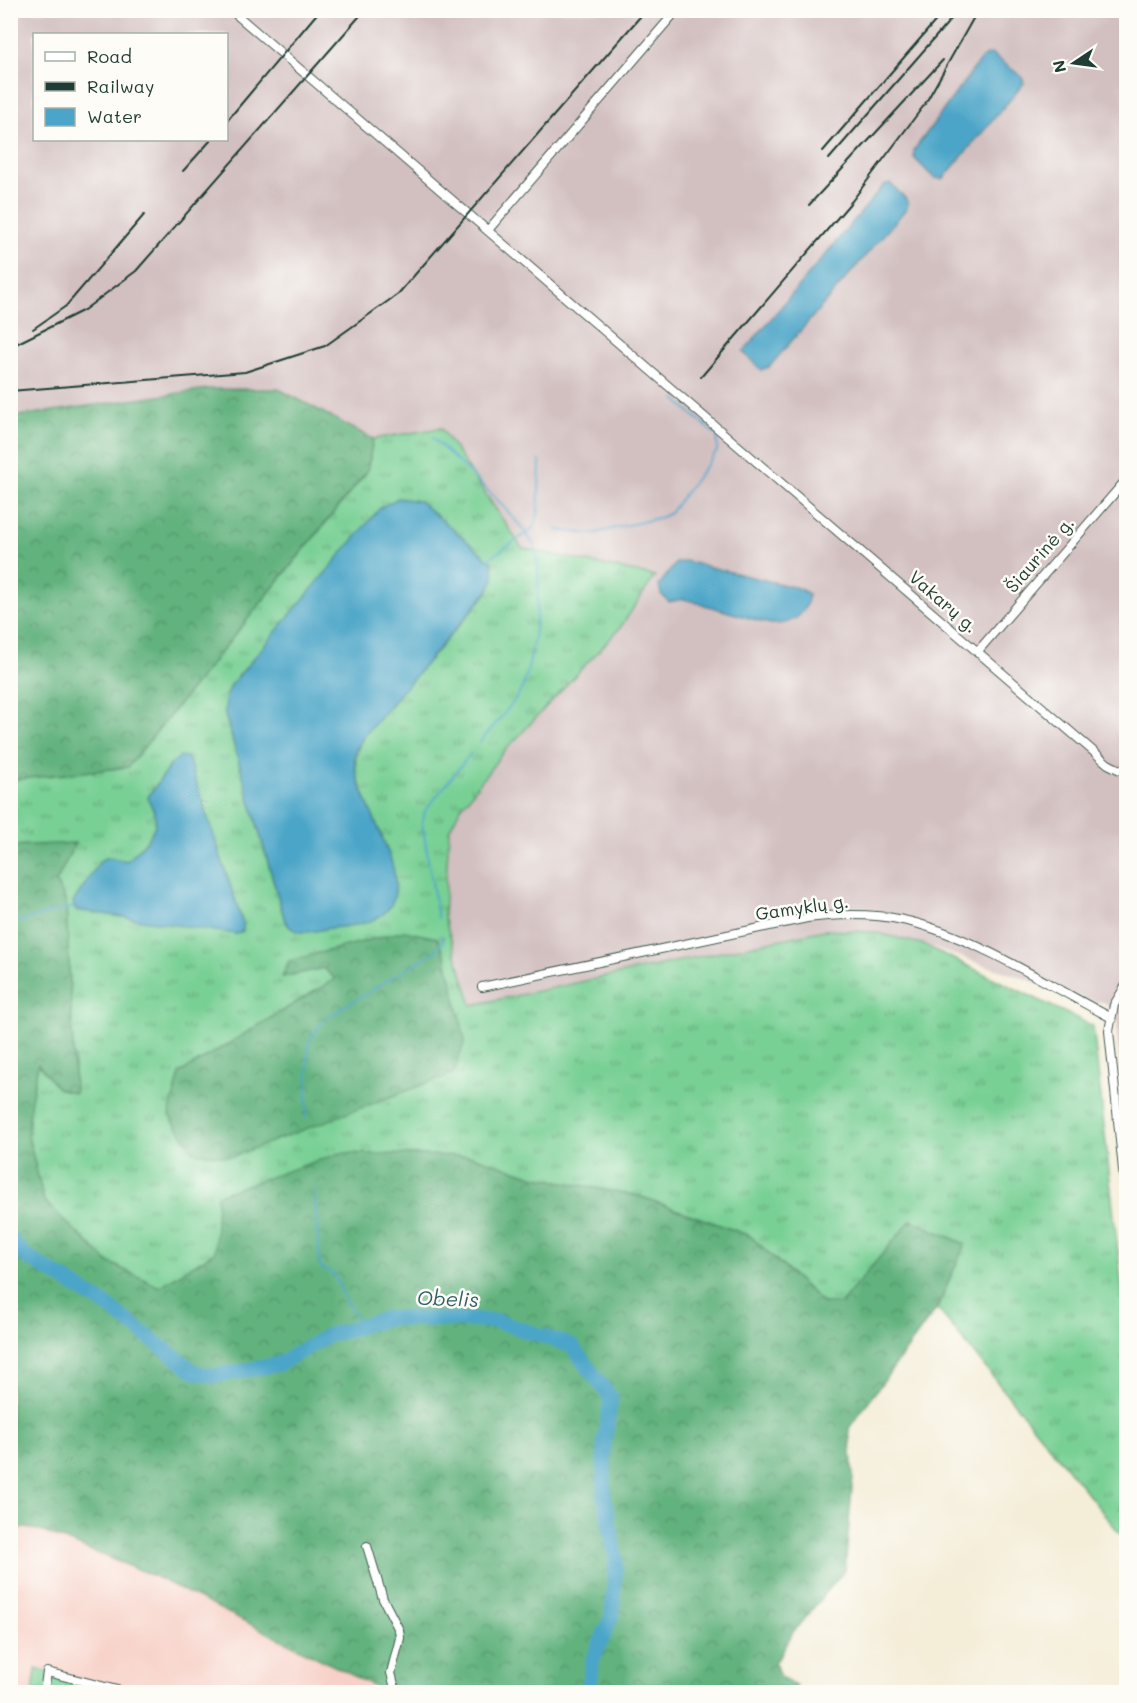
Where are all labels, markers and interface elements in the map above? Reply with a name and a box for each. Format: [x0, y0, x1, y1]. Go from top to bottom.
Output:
legend [33, 33, 228, 141]
north arrow [1044, 33, 1104, 93]
text: Road [87, 44, 132, 68]
text: N [1047, 58, 1070, 75]
text: Railway [87, 74, 154, 98]
text: Water [87, 104, 142, 128]
street label: Šiaurinė g. [999, 511, 1079, 598]
street label: Vakarų g. [904, 565, 983, 638]
street label: Gamyklų g. [754, 889, 850, 925]
water label: Obelis [417, 1284, 479, 1312]

